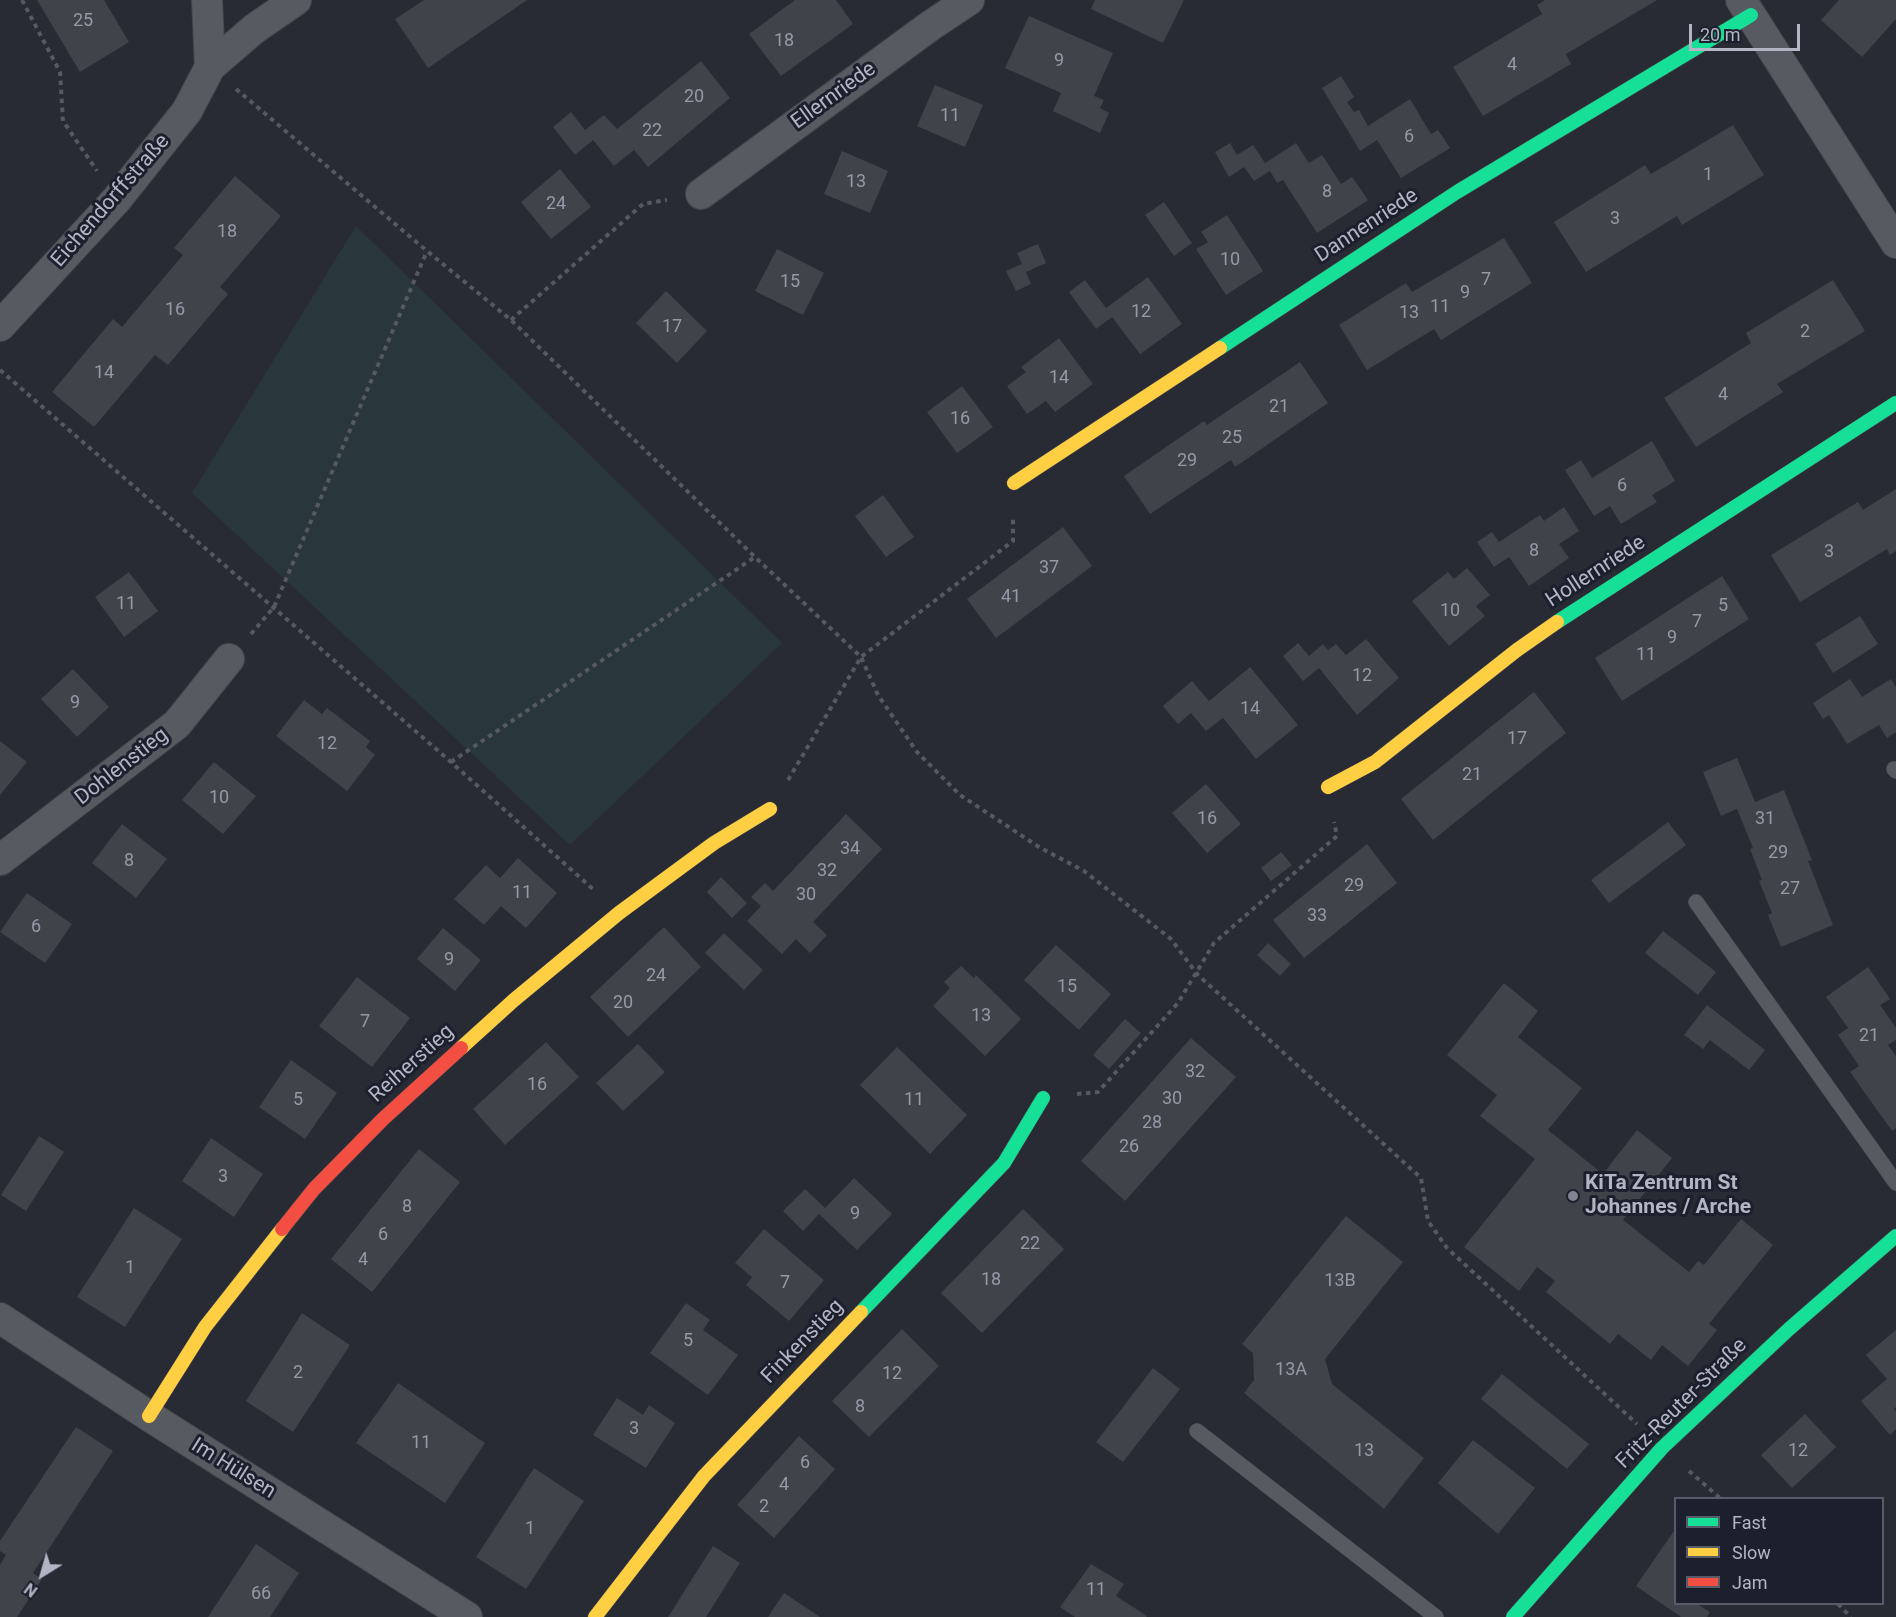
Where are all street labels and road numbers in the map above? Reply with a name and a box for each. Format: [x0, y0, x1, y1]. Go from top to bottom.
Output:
street label: Ellernriede [787, 57, 881, 135]
street label: Eichendorffstraße [47, 130, 175, 272]
street label: Dannenriede [1311, 183, 1423, 269]
street label: Hollernriede [1542, 531, 1650, 613]
street label: Dohlenstieg [71, 723, 173, 811]
street label: Reiherstieg [365, 1020, 459, 1108]
street label: Finkenstieg [757, 1295, 849, 1389]
street label: Fritz-Reuter-Straße [1611, 1333, 1753, 1475]
street label: Im Hülsen [186, 1433, 280, 1505]

